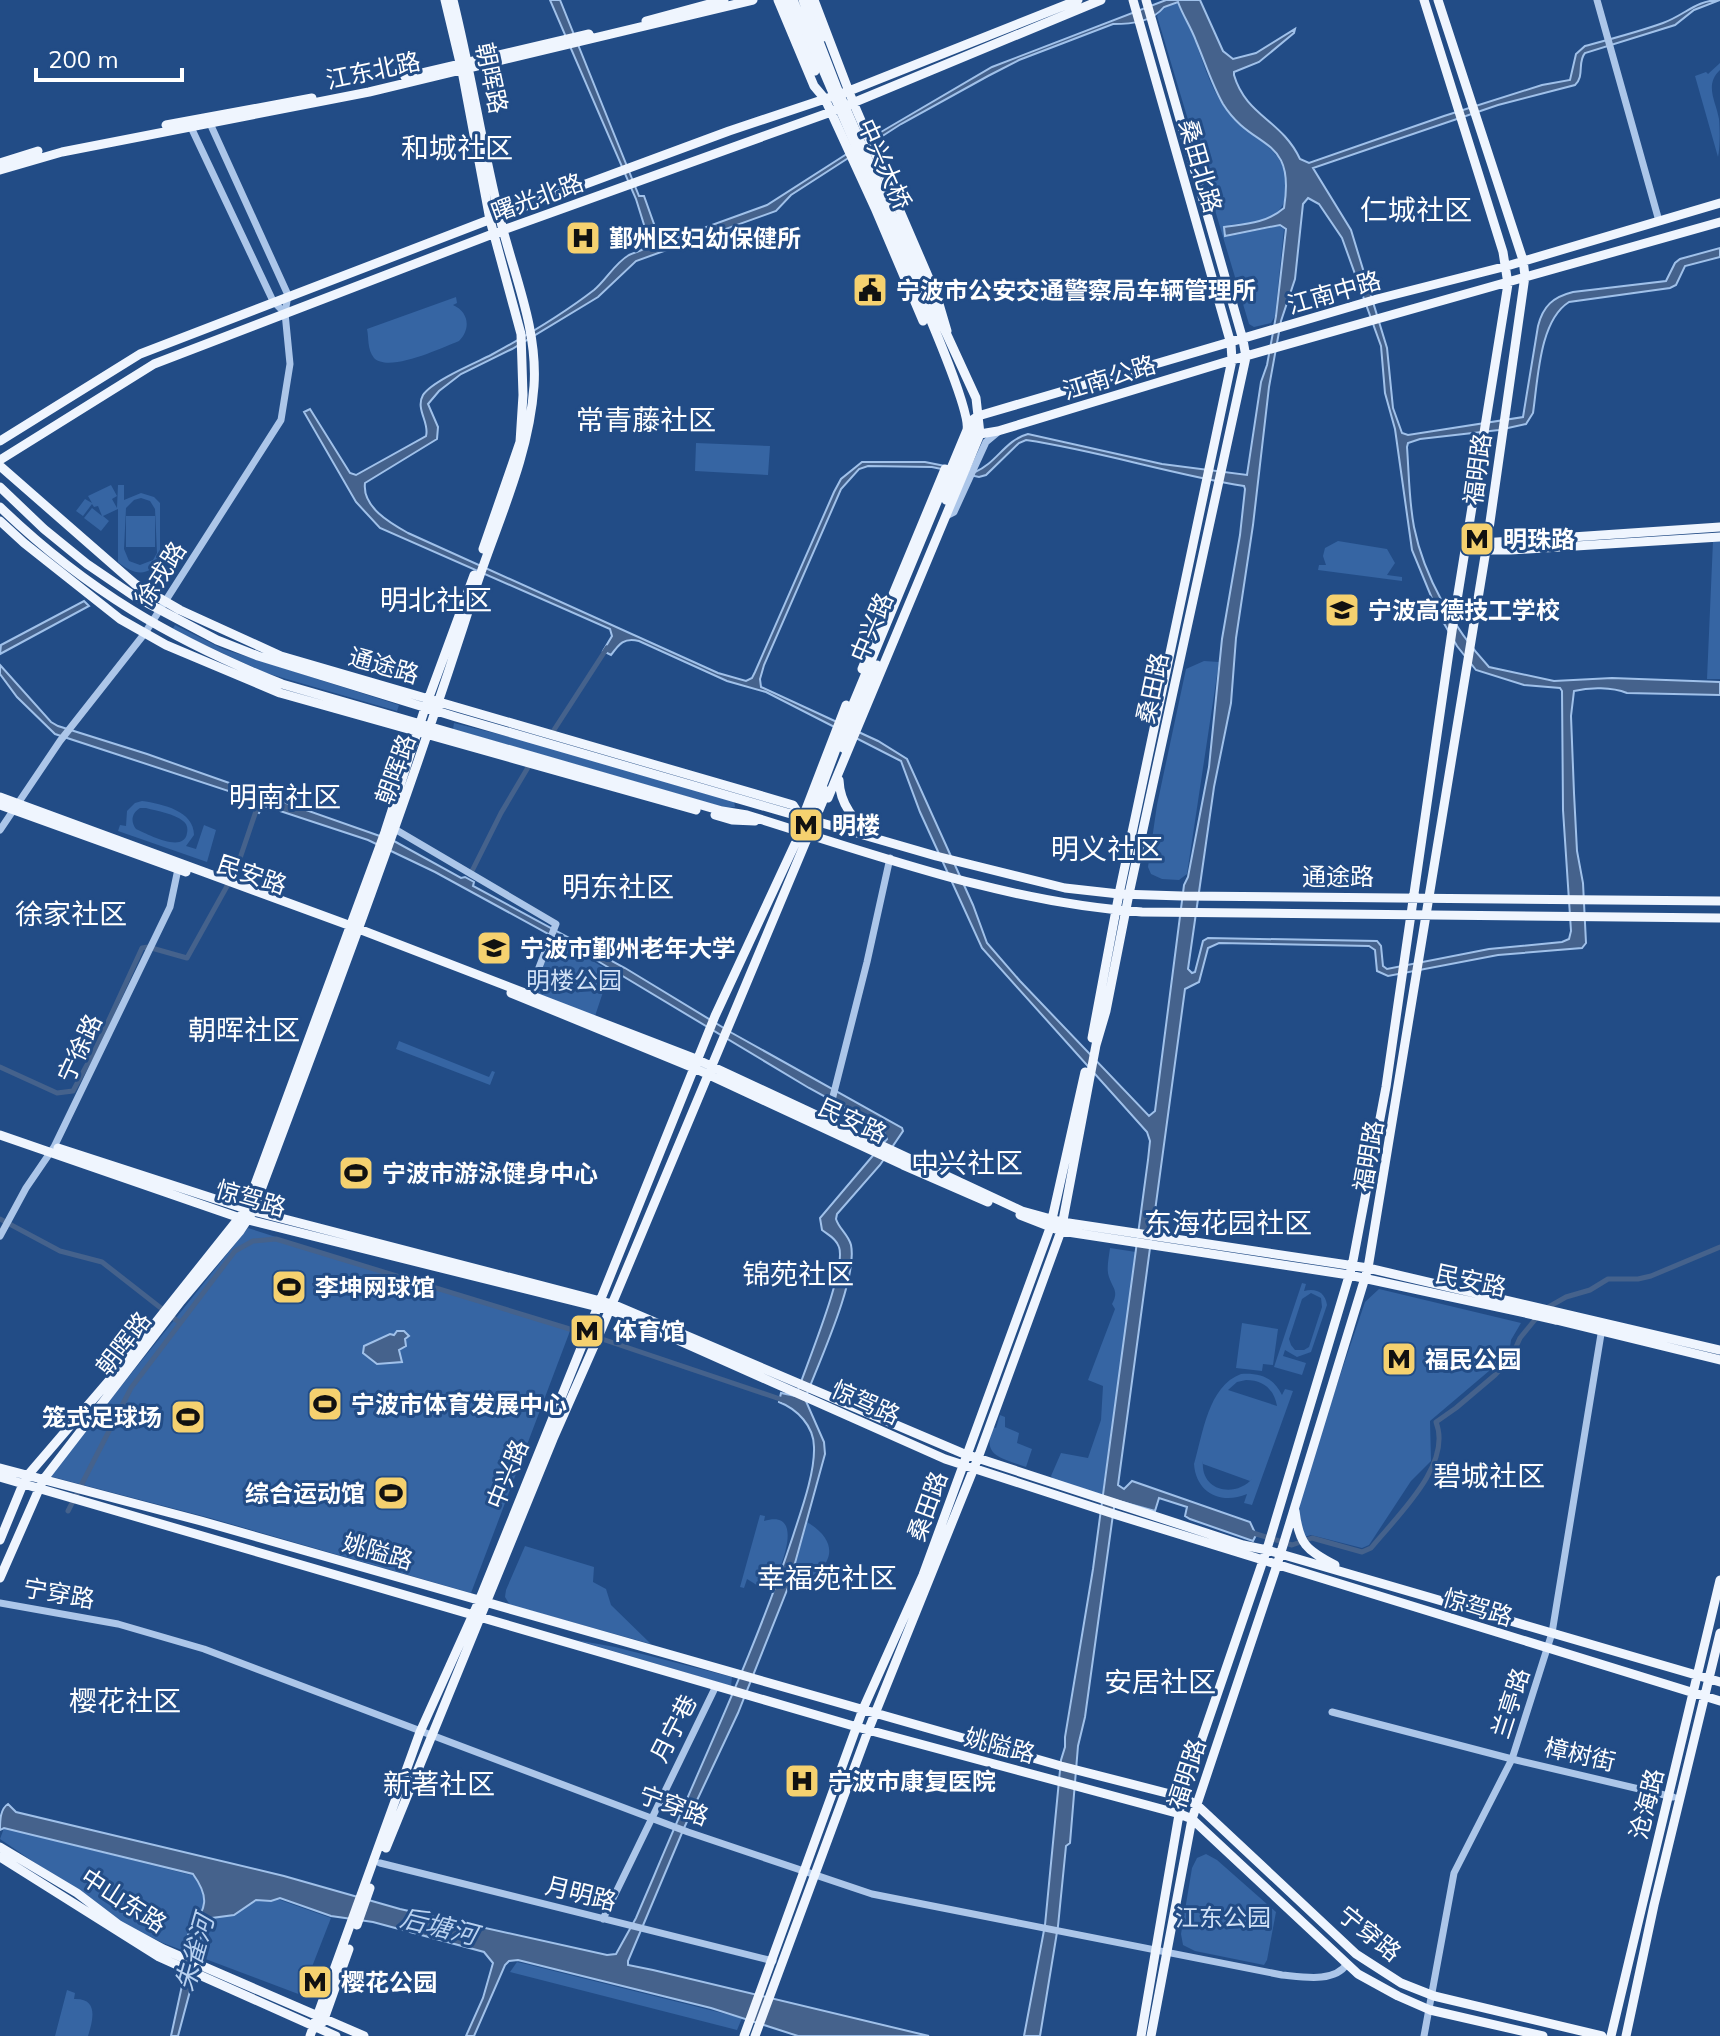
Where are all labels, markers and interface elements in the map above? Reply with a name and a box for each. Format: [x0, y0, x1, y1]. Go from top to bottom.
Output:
scale bar [36, 32, 182, 82]
street label: 朝晖路 [470, 40, 514, 116]
text: 200 m [48, 44, 119, 74]
street label: 江东北路 [323, 45, 423, 95]
street label: 中兴大桥 [852, 114, 918, 214]
street label: 桑田北路 [1173, 116, 1229, 216]
district label: 和城社区 [401, 130, 513, 165]
street label: 曙光北路 [487, 166, 587, 228]
district label: 仁城社区 [1360, 192, 1472, 227]
hospital icon: 鄞州区妇幼保健所 [564, 219, 602, 257]
place label: 鄞州区妇幼保健所 [609, 223, 801, 253]
street label: 江南中路 [1284, 264, 1384, 320]
public building icon: 宁波市公安交通警察局车辆管理所 [851, 271, 889, 309]
place label: 宁波市公安交通警察局车辆管理所 [896, 275, 1256, 305]
street label: 江南公路 [1059, 349, 1159, 405]
district label: 常青藤社区 [576, 402, 716, 437]
street label: 福明路 [1457, 431, 1497, 507]
metro station icon: 明珠路 [1458, 520, 1496, 558]
place label: 明珠路 [1503, 524, 1575, 554]
street label: 徐戎路 [128, 536, 192, 612]
district label: 明北社区 [380, 582, 492, 617]
street label: 中兴路 [843, 588, 899, 666]
school or university icon: 宁波高德技工学校 [1323, 591, 1361, 629]
place label: 宁波高德技工学校 [1368, 595, 1560, 625]
street label: 通途路 [345, 641, 423, 689]
street label: 桑田路 [1130, 650, 1174, 726]
street label: 朝晖路 [369, 730, 421, 808]
district label: 明南社区 [229, 779, 341, 814]
metro station icon: 明楼 [787, 806, 825, 844]
place label: 明楼 [832, 810, 880, 840]
district label: 明义社区 [1051, 831, 1163, 866]
street label: 民安路 [213, 848, 291, 900]
street label: 通途路 [1302, 861, 1374, 891]
district label: 明东社区 [562, 869, 674, 904]
district label: 徐家社区 [15, 896, 127, 931]
school or university icon: 宁波市鄞州老年大学 [475, 929, 513, 967]
place label: 宁波市鄞州老年大学 [520, 933, 736, 963]
park label: 明楼公园 [526, 965, 622, 995]
street label: 宁徐路 [50, 1009, 108, 1087]
district label: 朝晖社区 [188, 1012, 300, 1047]
street label: 民安路 [814, 1091, 892, 1149]
street label: 福明路 [1347, 1118, 1389, 1194]
district label: 中兴社区 [911, 1145, 1023, 1180]
sports icon: 宁波市游泳健身中心 [337, 1154, 375, 1192]
place label: 宁波市游泳健身中心 [382, 1158, 598, 1188]
street label: 惊驾路 [212, 1174, 290, 1222]
district label: 东海花园社区 [1144, 1205, 1312, 1240]
district label: 锦苑社区 [742, 1256, 854, 1291]
street label: 民安路 [1433, 1258, 1509, 1302]
sports icon: 李坤网球馆 [270, 1268, 308, 1306]
place label: 李坤网球馆 [315, 1272, 435, 1302]
street label: 朝晖路 [89, 1305, 157, 1381]
metro station icon: 体育馆 [568, 1312, 606, 1350]
place label: 体育馆 [613, 1316, 685, 1346]
metro station icon: 福民公园 [1380, 1340, 1418, 1378]
place label: 福民公园 [1425, 1344, 1521, 1374]
street label: 惊驾路 [827, 1374, 905, 1430]
sports icon: 宁波市体育发展中心 [306, 1385, 344, 1423]
place label: 宁波市体育发展中心 [351, 1389, 567, 1419]
sports icon: 笼式足球场 [169, 1398, 207, 1436]
place label: 笼式足球场 [42, 1402, 162, 1432]
street label: 中兴路 [480, 1435, 534, 1513]
district label: 碧城社区 [1433, 1458, 1545, 1493]
street label: 桑田路 [901, 1467, 953, 1545]
sports icon: 综合运动馆 [372, 1474, 410, 1512]
place label: 综合运动馆 [245, 1478, 365, 1508]
street label: 姚隘路 [339, 1527, 417, 1575]
district label: 幸福苑社区 [757, 1560, 897, 1595]
street label: 宁穿路 [21, 1572, 97, 1614]
street label: 惊驾路 [1439, 1582, 1517, 1632]
district label: 安居社区 [1104, 1664, 1216, 1699]
street label: 兰亭路 [1485, 1664, 1535, 1742]
district label: 樱花社区 [69, 1683, 181, 1718]
street label: 月宁巷 [643, 1689, 703, 1767]
street label: 姚隘路 [961, 1721, 1039, 1769]
street label: 樟树街 [1542, 1731, 1618, 1777]
street label: 福明路 [1161, 1735, 1211, 1813]
hospital icon: 宁波市康复医院 [783, 1762, 821, 1800]
street label: 沧海路 [1623, 1765, 1669, 1843]
district label: 新著社区 [383, 1766, 495, 1801]
place label: 宁波市康复医院 [828, 1766, 996, 1796]
street label: 宁穿路 [635, 1779, 713, 1831]
street label: 中山东路 [76, 1861, 172, 1939]
street label: 月明路 [542, 1870, 620, 1916]
street label: 宁穿路 [1333, 1899, 1407, 1967]
water label: 后塘河 [397, 1901, 486, 1953]
park label: 江东公园 [1175, 1902, 1271, 1932]
water label: 朱雀河 [167, 1906, 222, 1995]
metro station icon: 樱花公园 [296, 1963, 334, 2001]
place label: 樱花公园 [341, 1967, 437, 1997]

